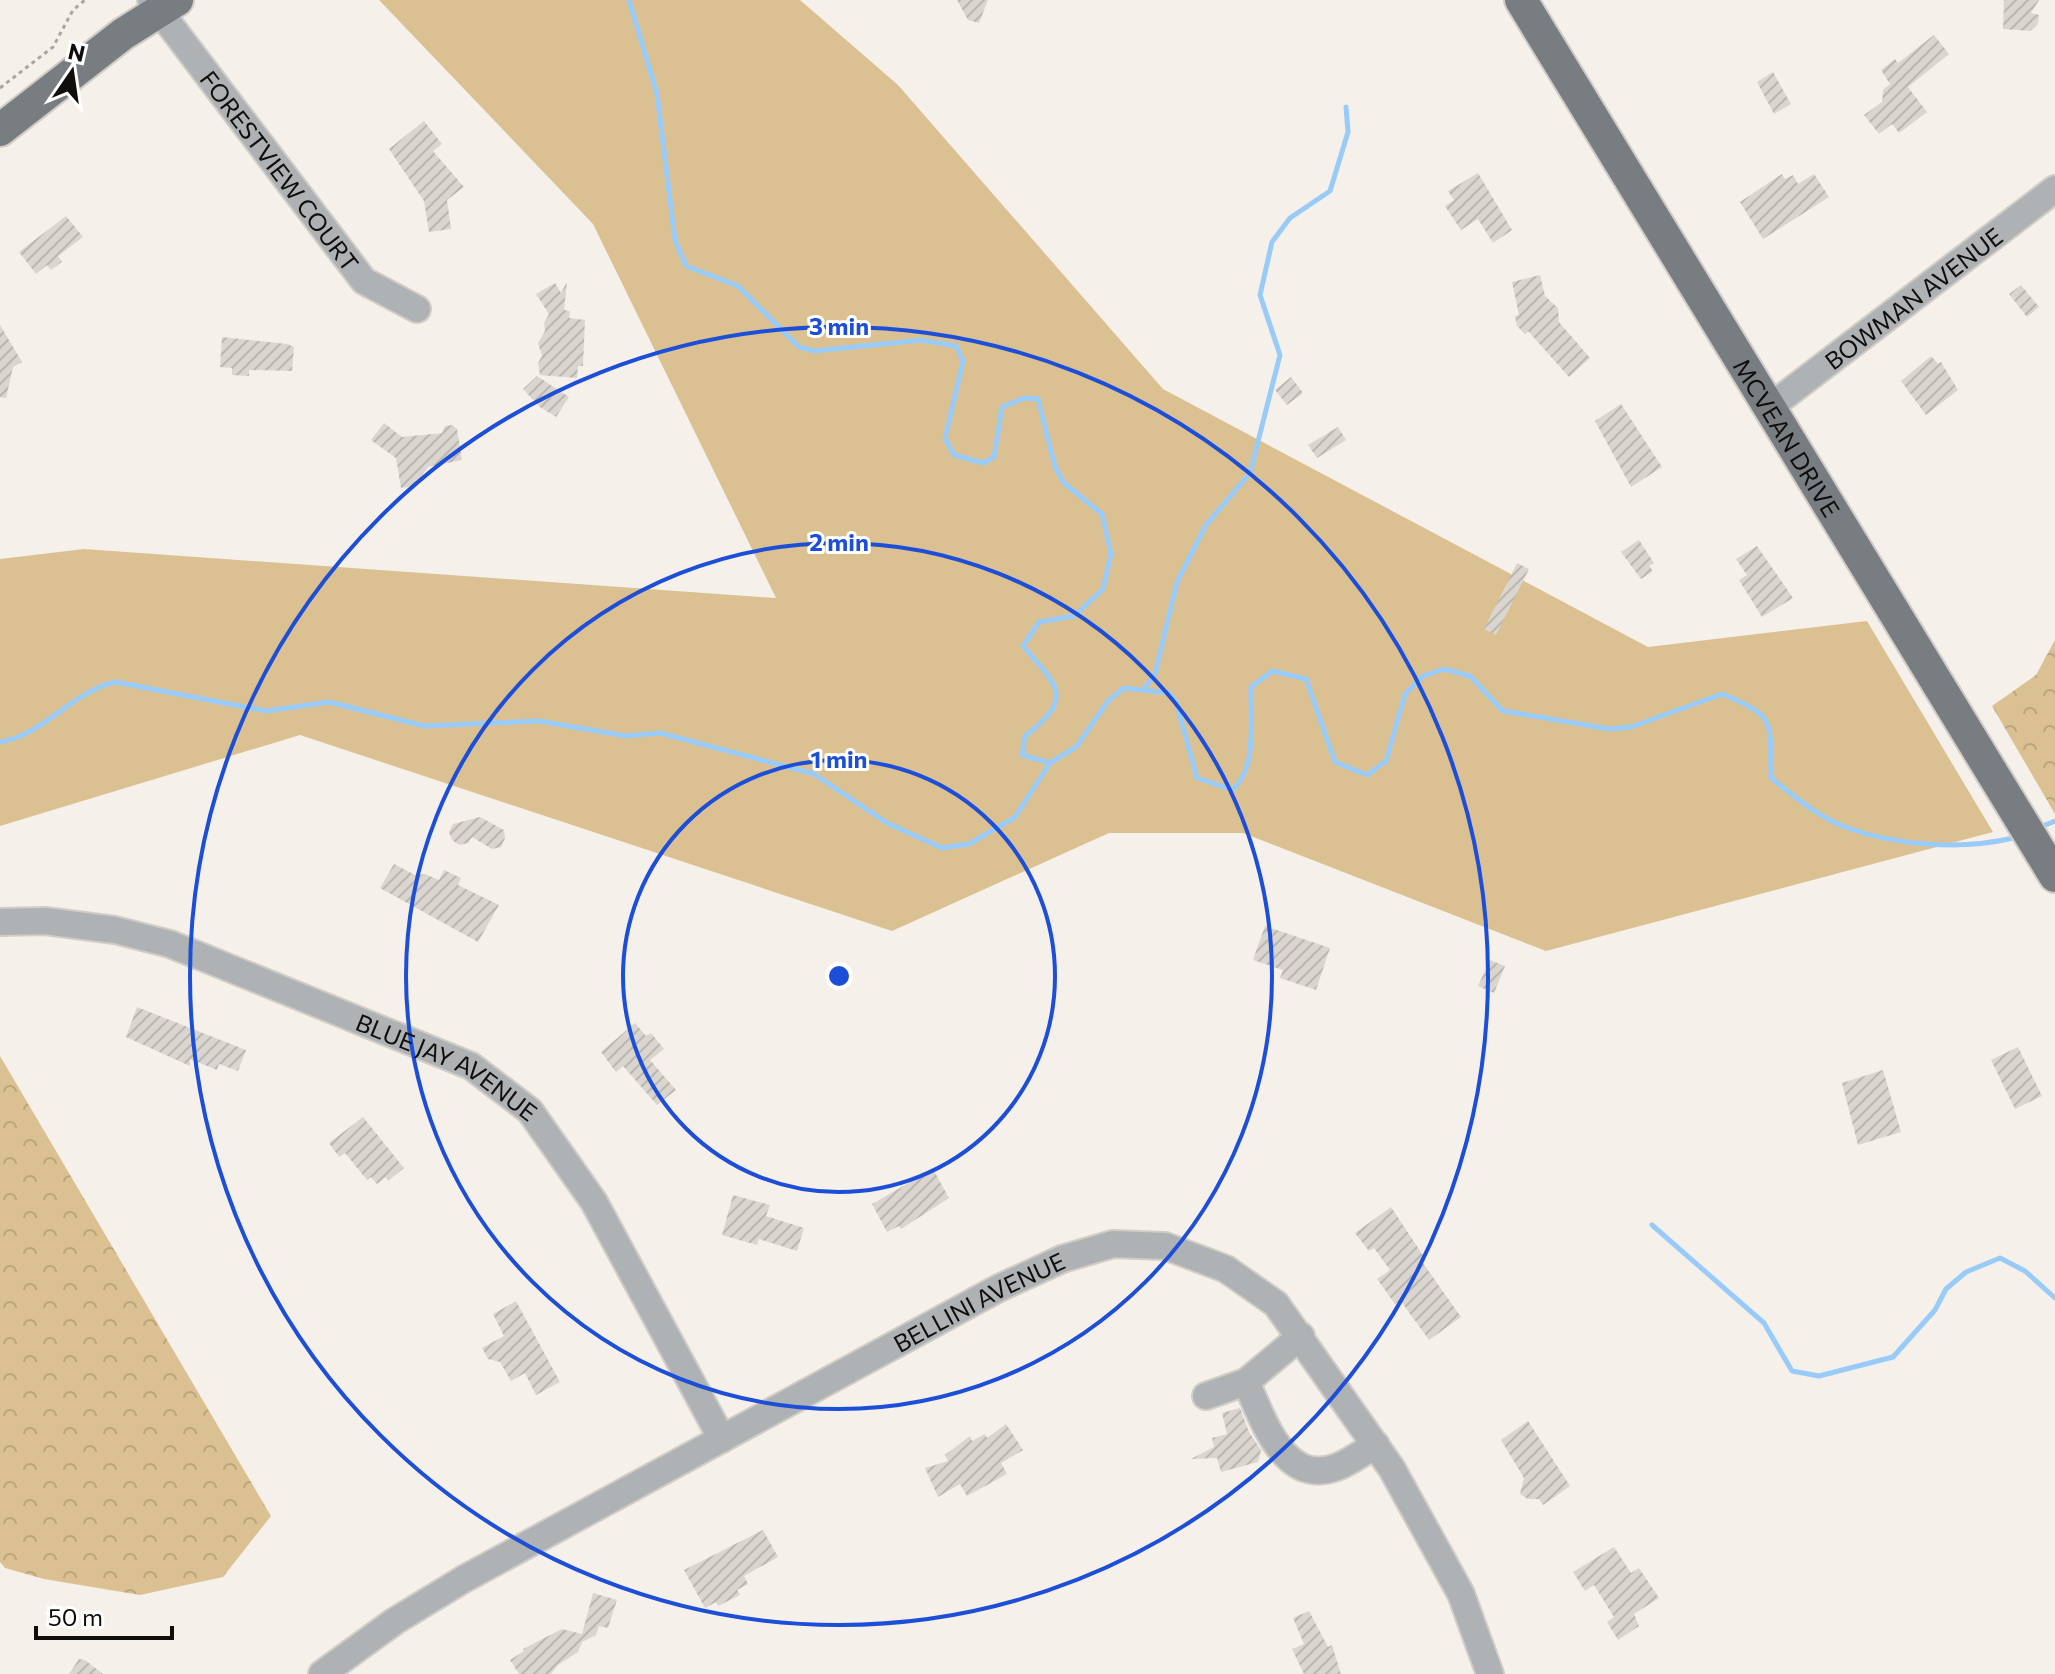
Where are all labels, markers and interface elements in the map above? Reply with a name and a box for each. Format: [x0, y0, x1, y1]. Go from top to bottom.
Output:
north arrow [32, 32, 112, 112]
text: N [66, 37, 88, 67]
street label: FORESTVIEW COURT [195, 65, 366, 277]
street label: BOWMAN AVENUE [1818, 221, 2007, 375]
text: 3 min [809, 311, 869, 340]
street label: MCVEAN DRIVE [1728, 353, 1847, 522]
text: 2 min [809, 527, 869, 556]
text: 1 min [811, 744, 867, 773]
centre of rings [825, 962, 853, 990]
street label: BLUE JAY AVENUE [352, 1007, 544, 1126]
street label: BELLINI AVENUE [888, 1245, 1069, 1357]
scale bar [36, 1590, 172, 1640]
text: 50 m [48, 1602, 103, 1631]

